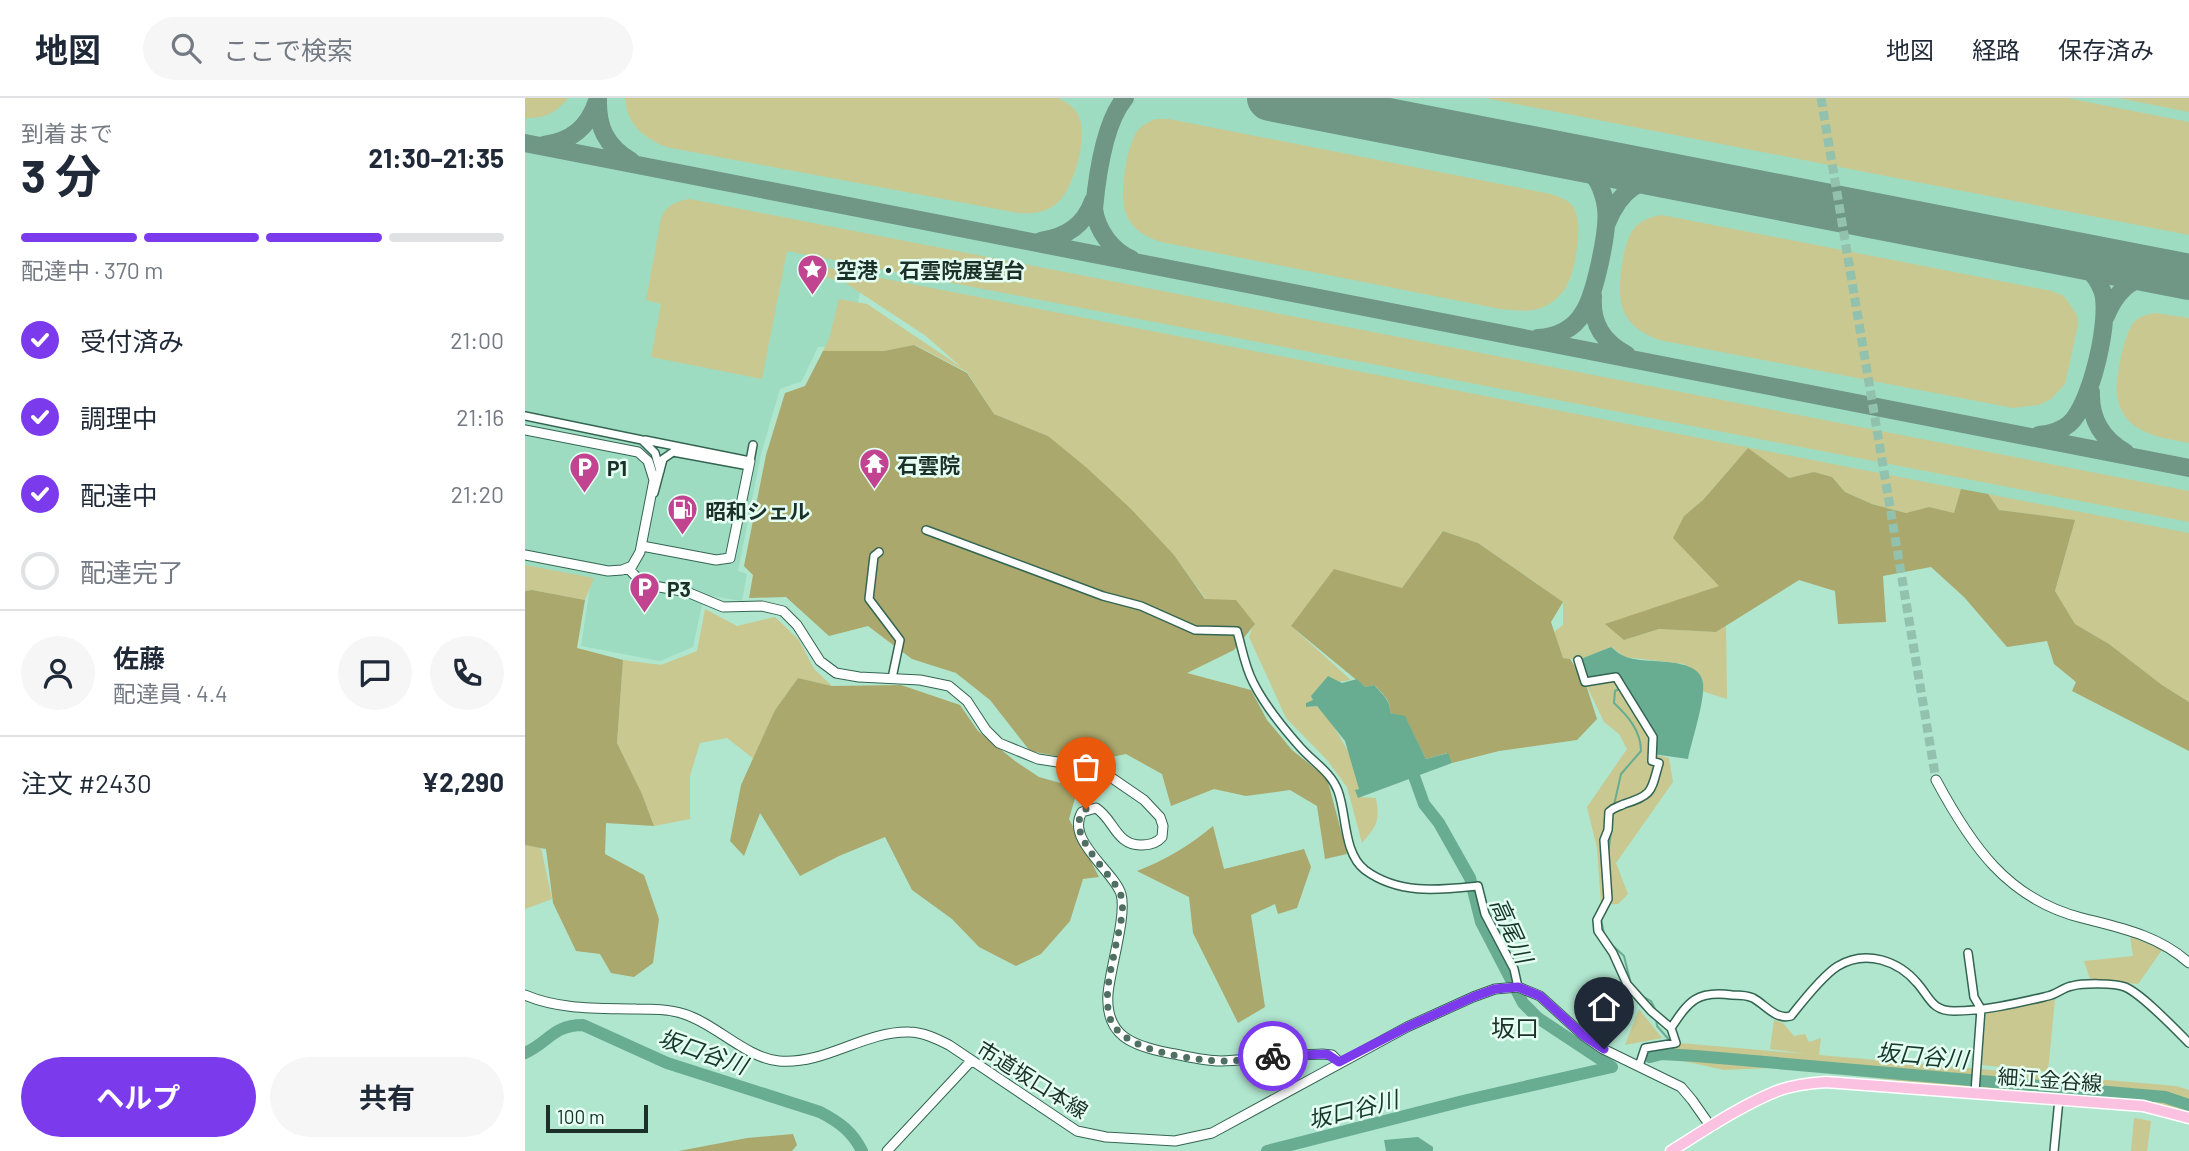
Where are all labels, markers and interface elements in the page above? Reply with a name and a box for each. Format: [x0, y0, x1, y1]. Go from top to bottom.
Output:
search box [143, 17, 633, 80]
text: 地図 [35, 29, 101, 69]
icon: search [167, 29, 205, 67]
text: ここで検索 [223, 34, 353, 65]
text: 地図 [1886, 35, 1934, 64]
text: 経路 [1972, 35, 2020, 64]
text: 保存済み [2058, 35, 2154, 64]
text: 到着まで [21, 119, 113, 147]
text: 21:30–21:35 [369, 142, 504, 173]
text: 3 分 [21, 147, 101, 202]
place icon: 空港・石雲院展望台 [796, 252, 830, 296]
text: 配達中 · 370 m [21, 256, 163, 284]
place label: 空港・石雲院展望台 [836, 257, 1025, 282]
icon: check [21, 321, 59, 359]
text: 受付済み [80, 325, 184, 356]
text: 21:00 [450, 326, 504, 354]
icon: check [21, 398, 59, 436]
text: 調理中 [80, 402, 158, 433]
text: 21:16 [456, 403, 504, 431]
temple icon: 石雲院 [857, 447, 891, 491]
parking icon: P1 [567, 450, 601, 494]
place label: 石雲院 [897, 452, 960, 477]
place label: P1 [607, 455, 627, 480]
icon: check [21, 475, 59, 513]
text: 配達中 [80, 479, 158, 510]
text: 21:20 [451, 480, 504, 508]
fuel station icon: 昭和シェル [665, 493, 699, 537]
place label: 昭和シェル [705, 498, 810, 523]
text: 配達完了 [80, 556, 184, 587]
parking icon: P3 [627, 571, 661, 615]
place label: P3 [667, 576, 691, 601]
button: person [21, 636, 95, 710]
button: chat [338, 636, 412, 710]
button: phone [430, 636, 504, 710]
text: 佐藤 [113, 642, 165, 673]
text: 配達員 · 4.4 [113, 679, 228, 707]
pin [1056, 737, 1116, 809]
icon: bag [1067, 748, 1105, 786]
text: ¥2,290 [422, 766, 504, 797]
text: 注文 #2430 [21, 767, 152, 798]
water label: 高尾川 [1485, 893, 1540, 970]
pin [1574, 977, 1634, 1049]
icon: home [1585, 988, 1623, 1026]
district label: 坂口 [1491, 1013, 1539, 1042]
courier [1238, 1021, 1308, 1091]
water label: 坂口谷川 [655, 1023, 754, 1080]
street label: 市道坂口本線 [973, 1035, 1093, 1123]
icon: bike [1254, 1037, 1292, 1075]
water label: 坂口谷川 [1875, 1037, 1972, 1073]
button: ヘルプ [21, 1057, 256, 1137]
button: 共有 [270, 1057, 504, 1137]
street label: 細江金谷線 [1997, 1063, 2103, 1095]
water label: 坂口谷川 [1305, 1084, 1404, 1134]
scale bar [546, 1102, 647, 1134]
text: 100 m [557, 1105, 605, 1128]

